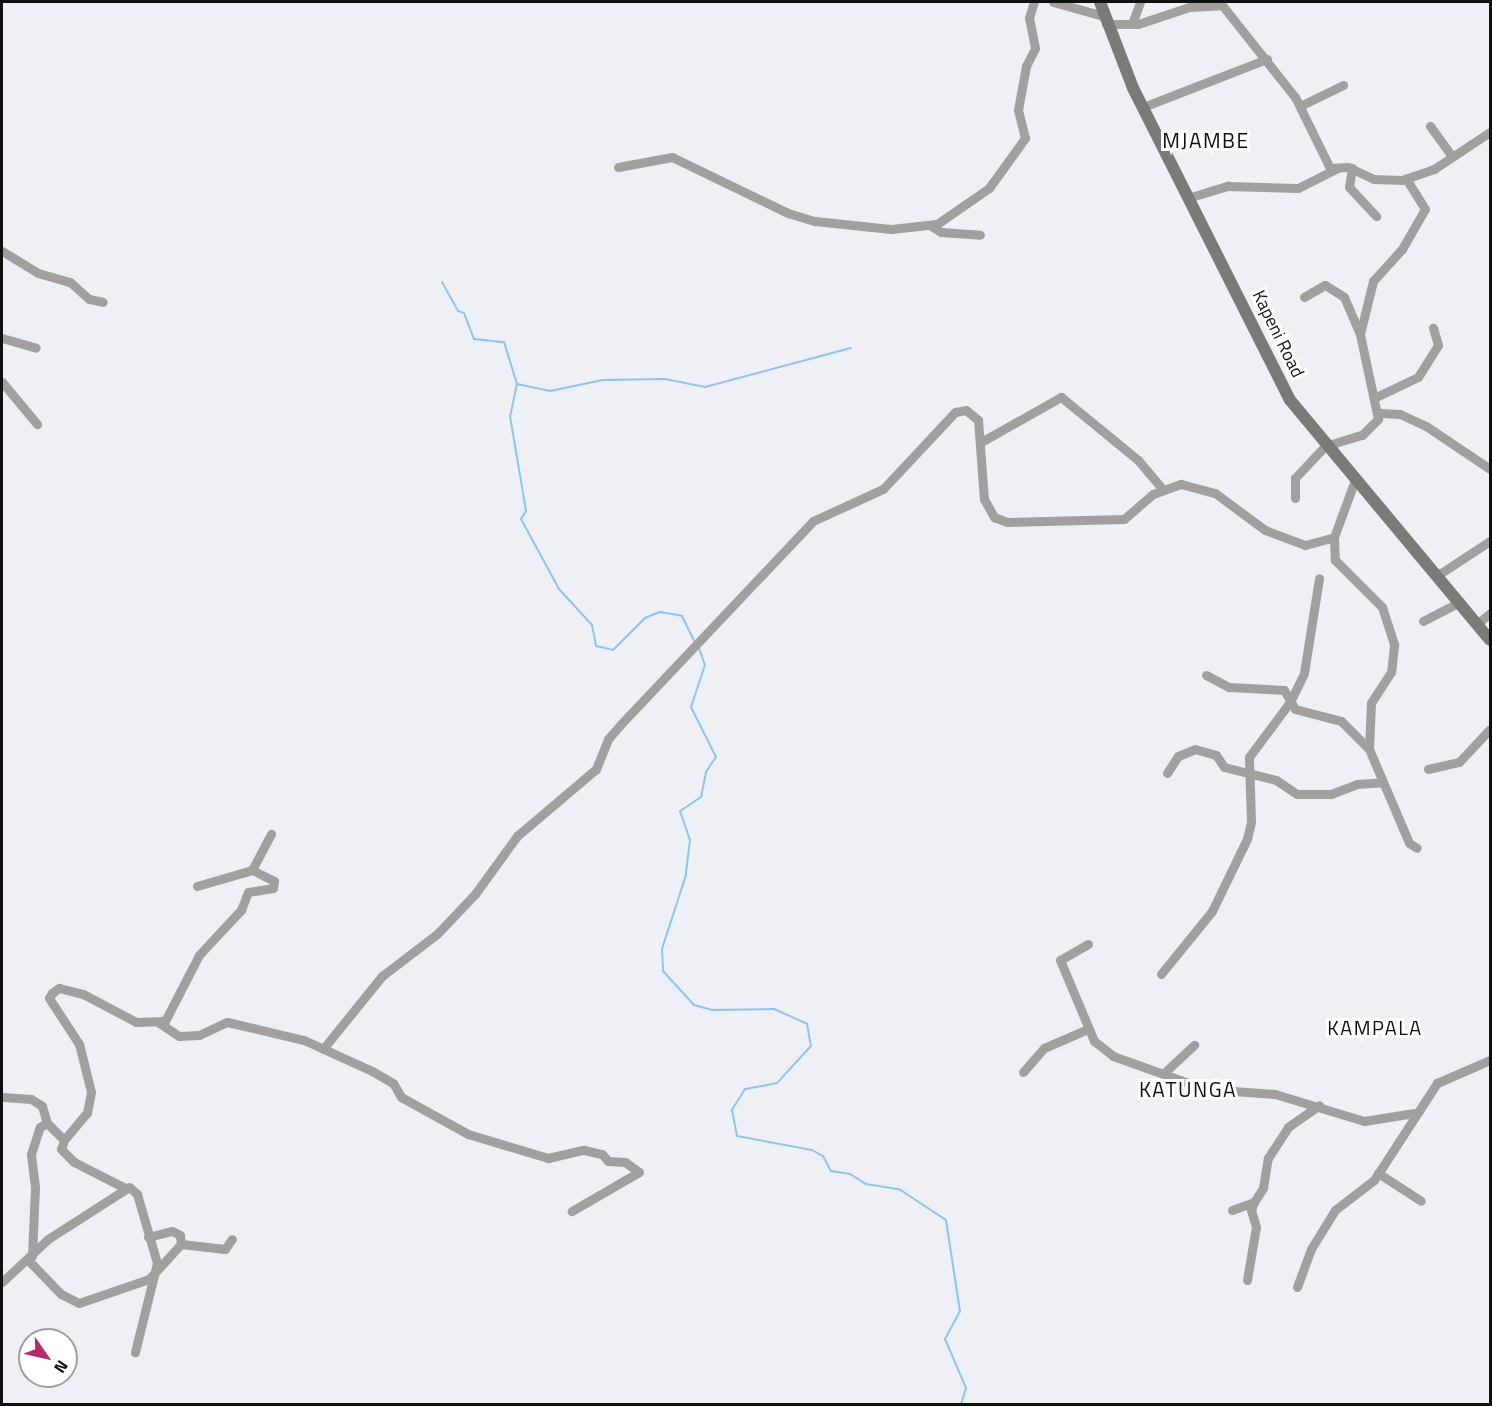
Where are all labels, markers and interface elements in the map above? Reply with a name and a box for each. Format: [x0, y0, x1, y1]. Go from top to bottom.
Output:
district label: MJAMBE [1162, 127, 1250, 153]
street label: Kapeni Road [1248, 287, 1308, 381]
district label: KAMPALA [1327, 1015, 1423, 1039]
district label: KATUNGA [1139, 1076, 1237, 1102]
north arrow [18, 1328, 78, 1388]
text: N [48, 1356, 74, 1378]

